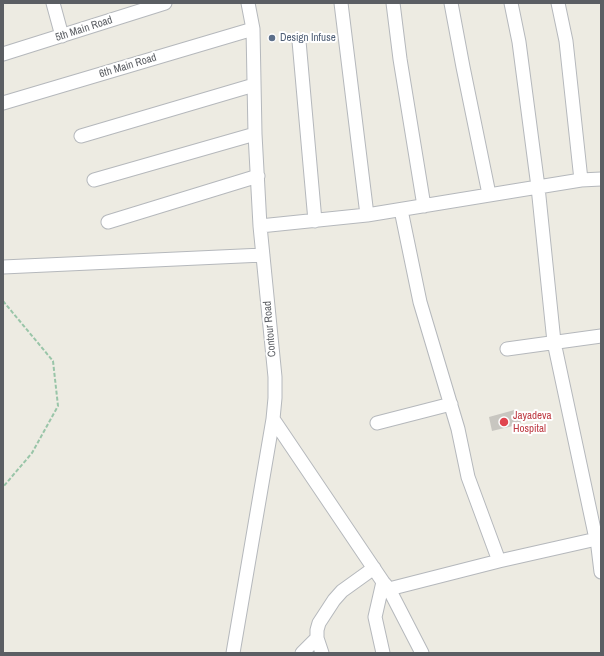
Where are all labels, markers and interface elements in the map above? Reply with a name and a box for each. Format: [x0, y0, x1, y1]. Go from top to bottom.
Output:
street label: 5th Main Road [54, 14, 114, 44]
place label: Design Infuse [280, 31, 336, 45]
marker: Design Infuse [267, 33, 277, 43]
street label: 6th Main Road [98, 51, 158, 81]
street label: Contour Road [261, 300, 279, 358]
place label: Jayadeva Hospital [513, 409, 552, 435]
marker: Jayadeva Hospital [498, 416, 510, 428]

